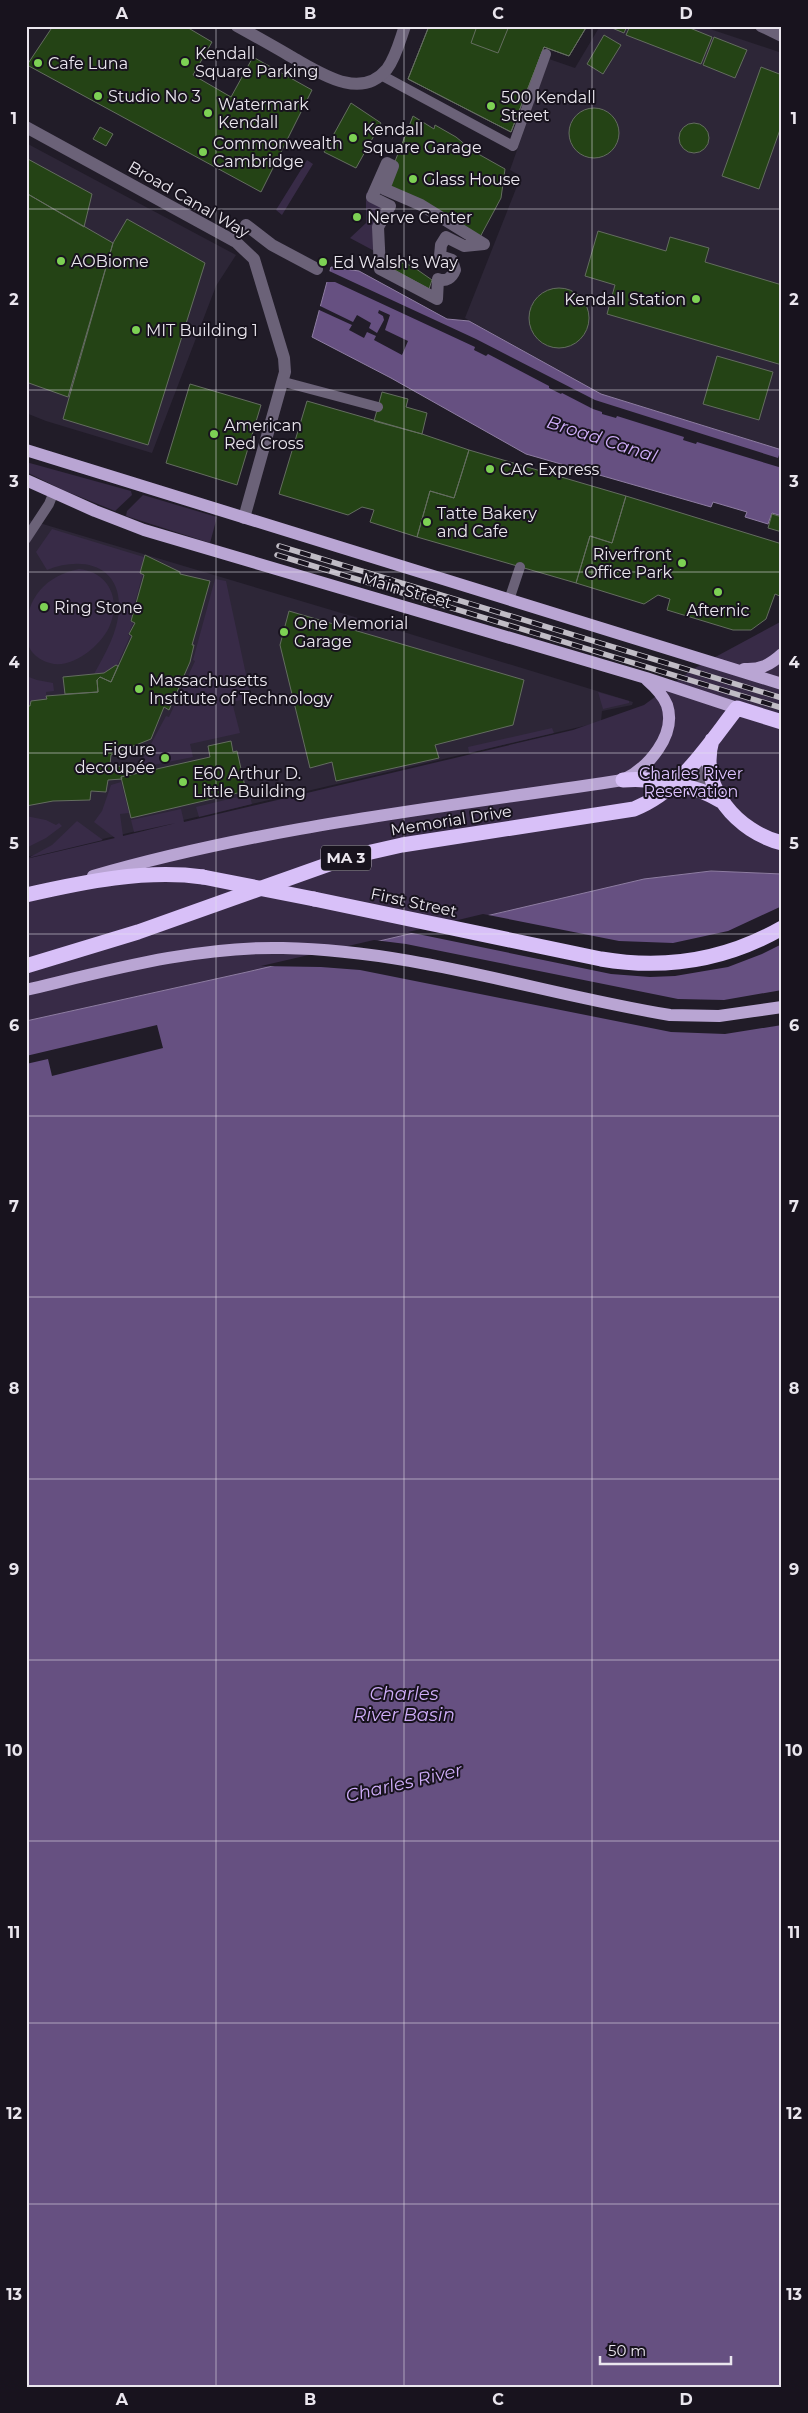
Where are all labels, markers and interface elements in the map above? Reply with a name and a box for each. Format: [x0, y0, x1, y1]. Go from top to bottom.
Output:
text: A [115, 4, 129, 23]
text: B [304, 4, 316, 23]
text: C [492, 4, 504, 23]
text: D [679, 4, 693, 23]
place label: Kendall Square Parking [195, 44, 319, 81]
place label: Cafe Luna [48, 54, 128, 73]
marker: Kendall Square Parking [179, 56, 191, 68]
marker: Cafe Luna [32, 57, 44, 69]
place label: Studio No 3 [108, 87, 201, 106]
place label: 500 Kendall Street [501, 88, 596, 125]
marker: Studio No 3 [92, 90, 104, 102]
place label: Watermark Kendall [218, 95, 309, 132]
marker: 500 Kendall Street [485, 100, 497, 112]
marker: Watermark Kendall [202, 107, 214, 119]
text: 1 [11, 109, 17, 128]
text: 1 [791, 109, 797, 128]
place label: Kendall Square Garage [363, 120, 482, 157]
marker: Kendall Square Garage [347, 132, 359, 144]
place label: Commonwealth Cambridge [213, 134, 343, 171]
marker: Commonwealth Cambridge [197, 146, 209, 158]
street label: Broad Canal Way [125, 157, 253, 242]
place label: Glass House [423, 170, 520, 189]
marker: Glass House [407, 173, 419, 185]
place label: Nerve Center [367, 208, 472, 227]
marker: Nerve Center [351, 211, 363, 223]
place label: AOBiome [71, 252, 149, 271]
place label: Ed Walsh's Way [333, 253, 458, 272]
marker: AOBiome [55, 255, 67, 267]
marker: Ed Walsh's Way [317, 256, 329, 268]
text: 2 [9, 290, 19, 309]
place label: Kendall Station [564, 290, 686, 309]
text: 2 [789, 290, 799, 309]
marker: Kendall Station [690, 293, 702, 305]
place label: MIT Building 1 [146, 321, 258, 340]
marker: MIT Building 1 [130, 324, 142, 336]
water label: Broad Canal [544, 411, 660, 467]
place label: American Red Cross [224, 416, 304, 453]
marker: American Red Cross [208, 428, 220, 440]
place label: CAC Express [500, 460, 599, 479]
marker: CAC Express [484, 463, 496, 475]
text: 3 [8, 472, 19, 491]
text: 3 [788, 472, 799, 491]
place label: Tatte Bakery and Cafe [437, 504, 537, 541]
marker: Tatte Bakery and Cafe [421, 516, 433, 528]
place label: Riverfront Office Park [584, 545, 672, 582]
marker: Riverfront Office Park [676, 557, 688, 569]
street label: Main Street [360, 569, 454, 612]
marker: Afternic [712, 586, 724, 598]
place label: Ring Stone [54, 598, 142, 617]
marker: Ring Stone [38, 601, 50, 613]
place label: Afternic [686, 601, 750, 620]
place label: One Memorial Garage [294, 614, 408, 651]
marker: One Memorial Garage [278, 626, 290, 638]
text: 4 [8, 653, 20, 672]
text: 4 [788, 653, 800, 672]
place label: Massachusetts Institute of Technology [149, 671, 333, 708]
marker: Massachusetts Institute of Technology [133, 683, 145, 695]
place label: Figure decoupée [75, 740, 155, 777]
marker: Figure decoupée [159, 752, 171, 764]
place label: E60 Arthur D. Little Building [193, 764, 306, 801]
park label: Charles River Reservation [639, 764, 743, 801]
marker: E60 Arthur D. Little Building [177, 776, 189, 788]
street label: Memorial Drive [389, 802, 513, 839]
text: 5 [9, 834, 19, 853]
text: 5 [789, 834, 799, 853]
road number: MA 3 [321, 846, 371, 870]
street label: First Street [369, 884, 459, 921]
text: 6 [9, 1016, 19, 1035]
text: 6 [789, 1016, 799, 1035]
text: 7 [9, 1197, 19, 1216]
text: 7 [789, 1197, 799, 1216]
text: 8 [9, 1379, 19, 1398]
text: 8 [789, 1379, 799, 1398]
text: 9 [9, 1560, 19, 1579]
text: 9 [789, 1560, 799, 1579]
water label: Charles River Basin [353, 1683, 455, 1726]
text: 10 [5, 1741, 23, 1760]
text: 10 [785, 1741, 803, 1760]
water label: Charles River [344, 1759, 465, 1807]
text: 11 [8, 1923, 20, 1942]
text: 11 [788, 1923, 800, 1942]
text: 12 [6, 2104, 22, 2123]
text: 12 [786, 2104, 802, 2123]
text: 13 [6, 2285, 22, 2304]
text: 13 [786, 2285, 802, 2304]
scale bar [600, 2333, 732, 2365]
text: 50 m [608, 2341, 646, 2360]
text: A [115, 2390, 129, 2409]
text: B [304, 2390, 316, 2409]
text: C [492, 2390, 504, 2409]
text: D [679, 2390, 693, 2409]

